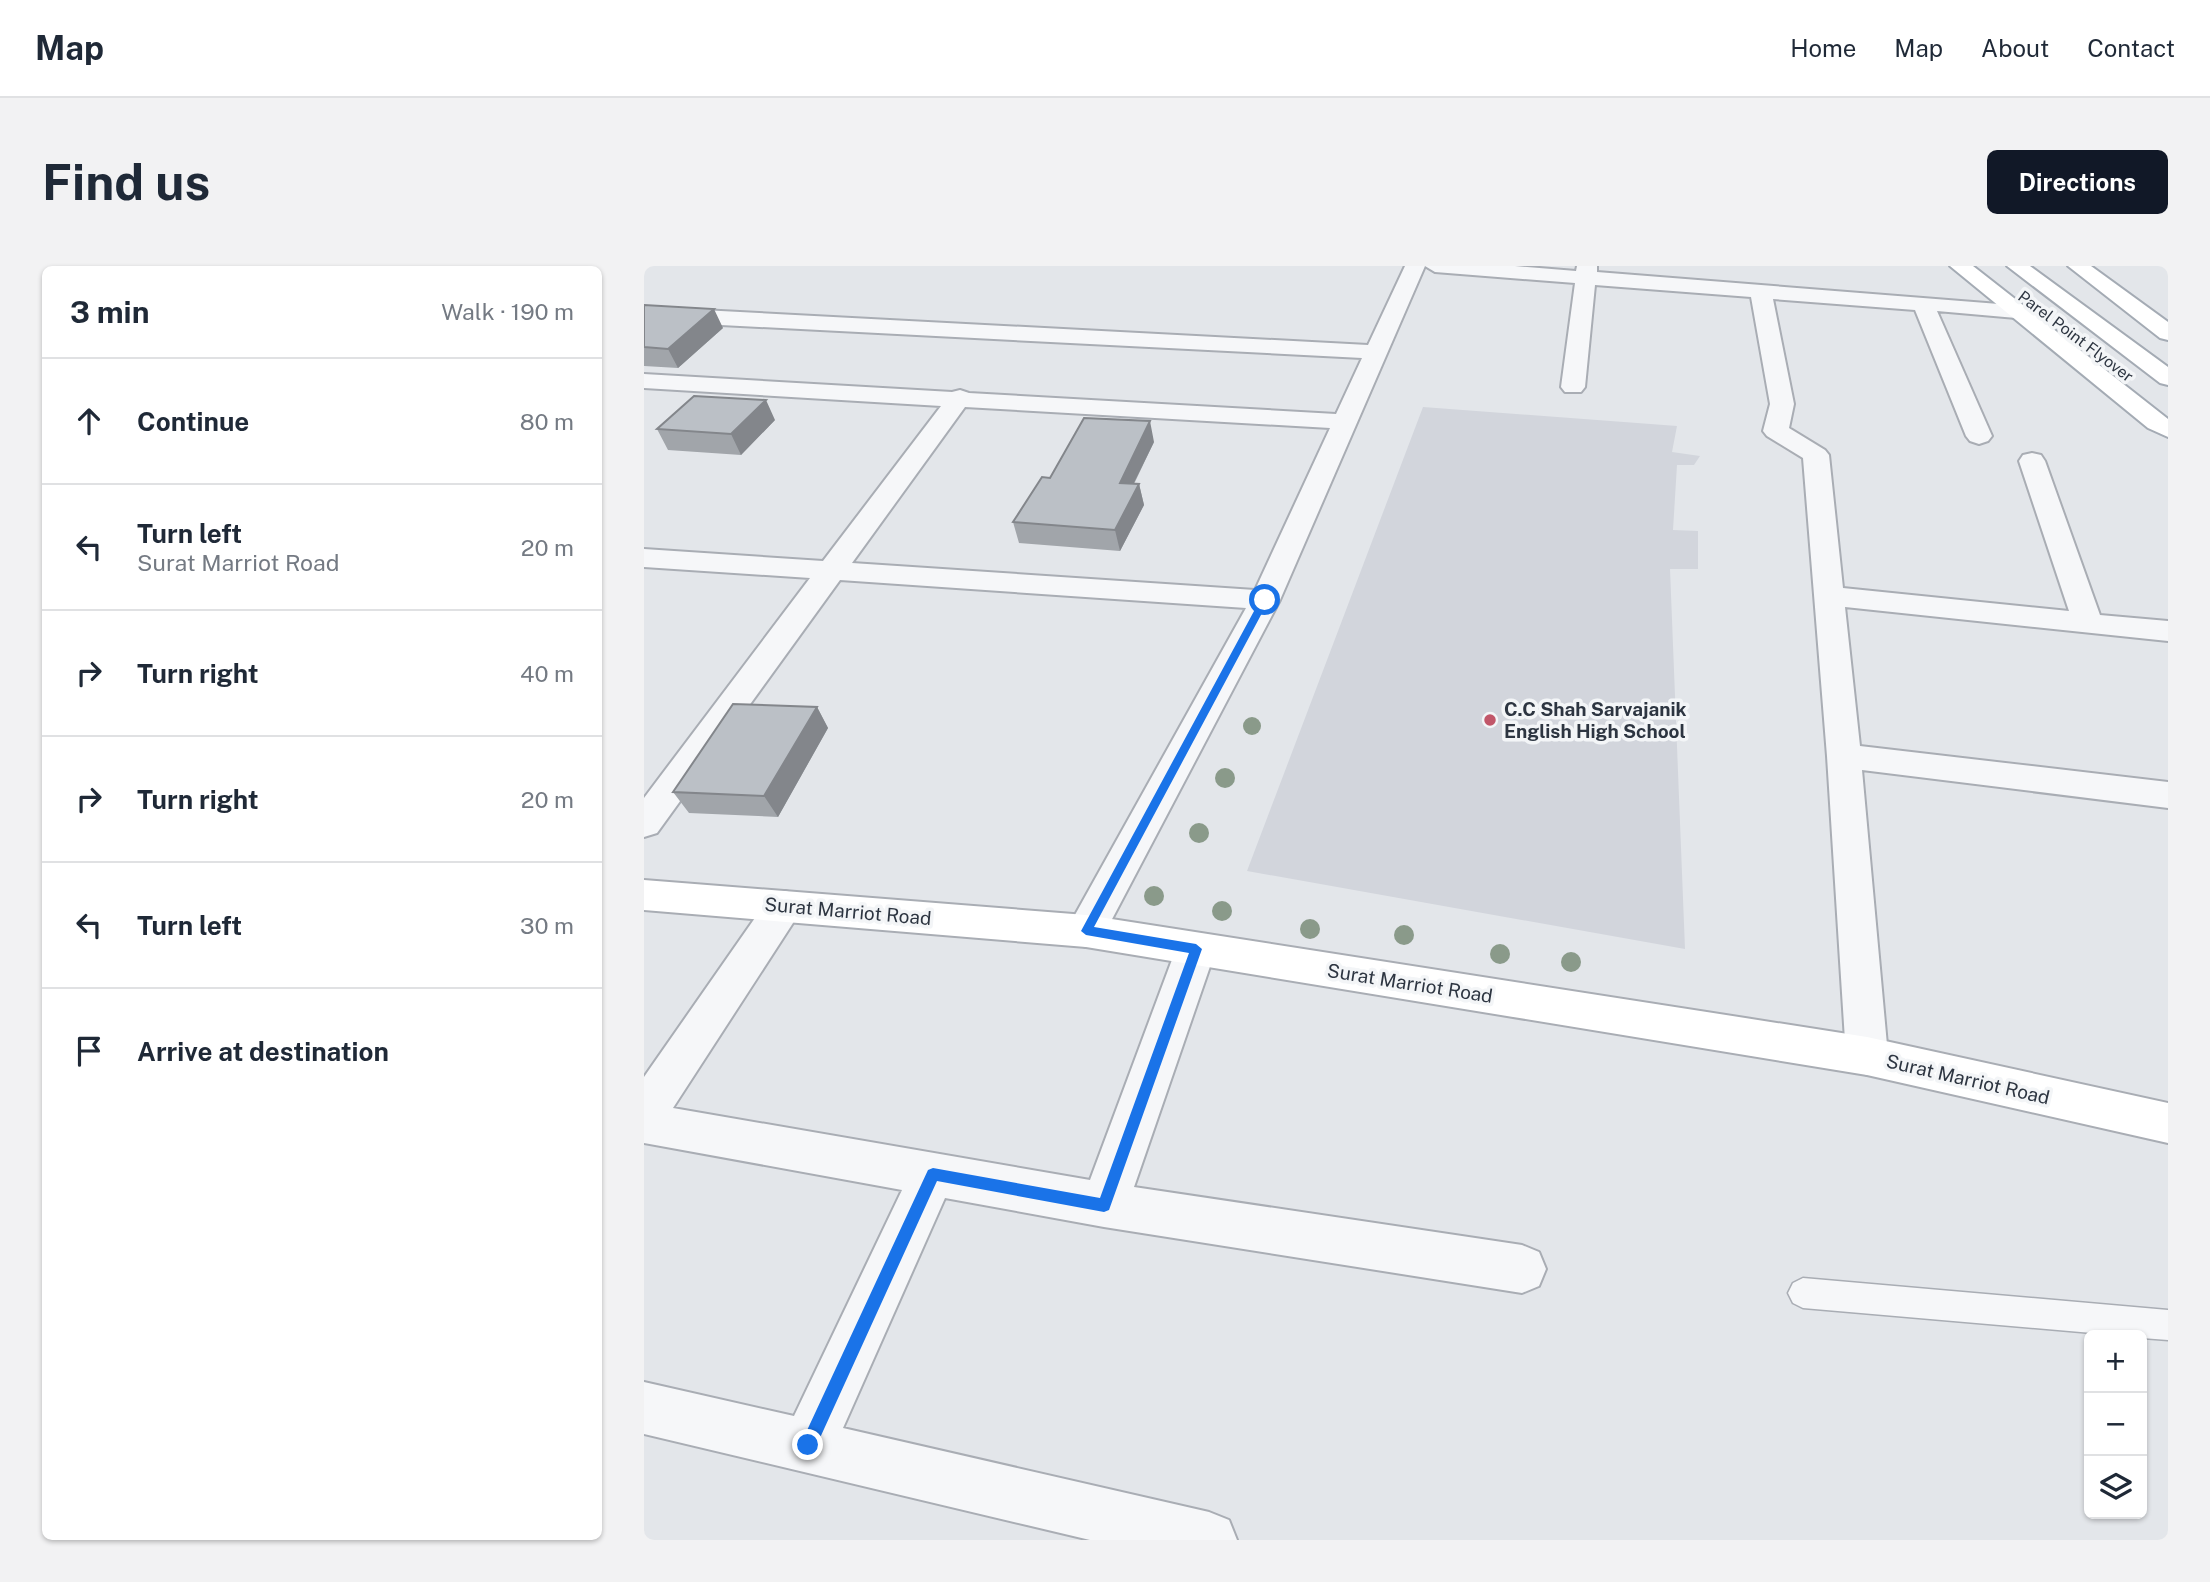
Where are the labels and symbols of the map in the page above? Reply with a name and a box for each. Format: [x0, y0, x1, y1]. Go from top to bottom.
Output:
street label: Parel Point Flyover [2014, 287, 2137, 386]
route start [1249, 584, 1280, 615]
place label: C.C Shah Sarvajanik English High School [1504, 698, 1687, 742]
marker: C.C Shah Sarvajanik English High School [1482, 712, 1498, 728]
street label: Surat Marriot Road [764, 893, 932, 929]
street label: Surat Marriot Road [1326, 959, 1494, 1007]
street label: Surat Marriot Road [1884, 1049, 2052, 1109]
route end [792, 1429, 823, 1460]

